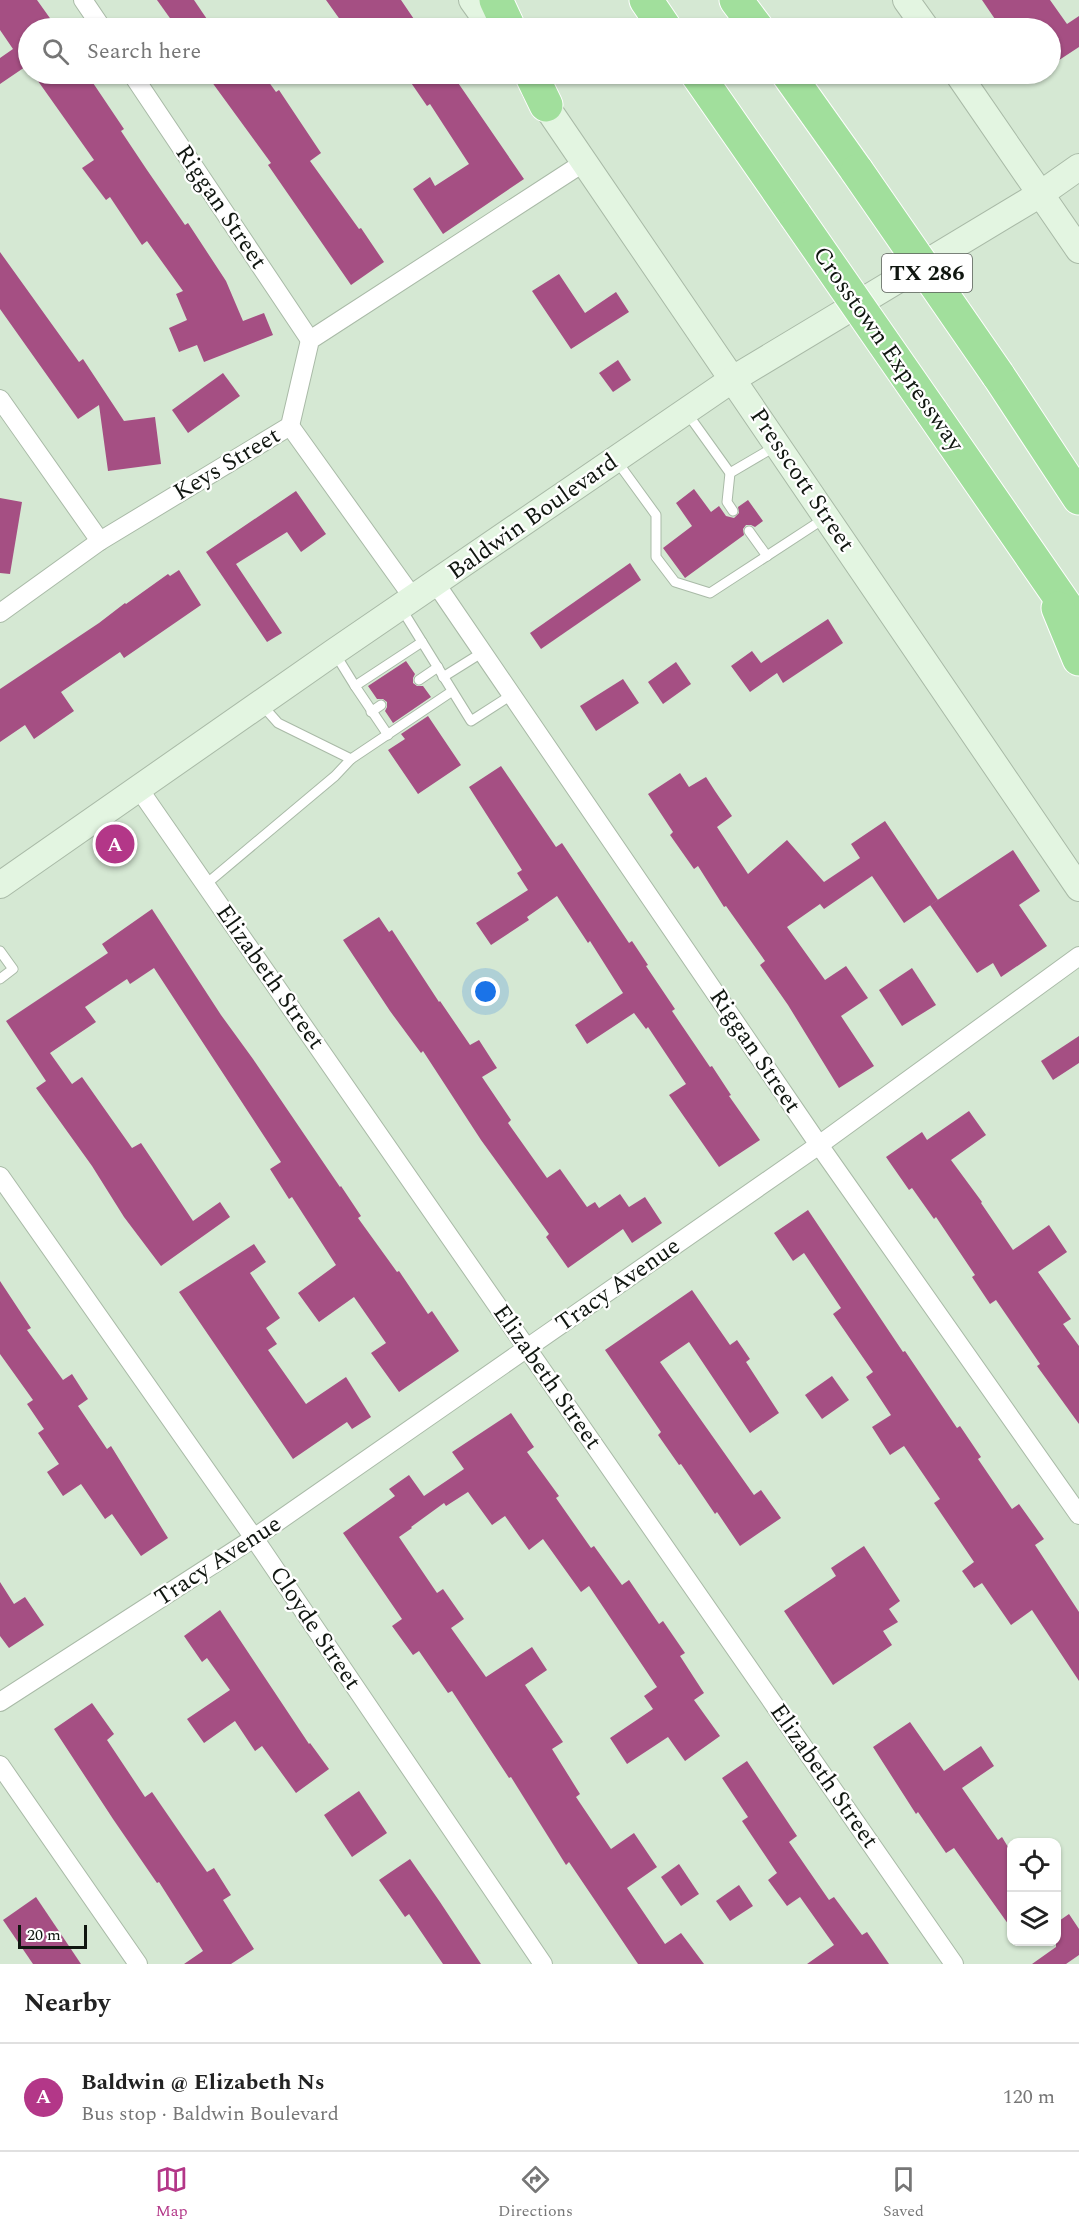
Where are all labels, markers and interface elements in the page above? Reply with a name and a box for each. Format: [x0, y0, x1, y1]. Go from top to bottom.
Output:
search box [18, 18, 1061, 84]
icon: search [39, 35, 72, 68]
text: Search here [87, 35, 201, 68]
street label: Riggan Street [166, 137, 276, 277]
street label: Crosstown Expressway [803, 239, 973, 460]
road number: TX 286 [882, 254, 972, 292]
street label: Presscott Street [740, 401, 864, 559]
street label: Keys Street [167, 418, 287, 510]
street label: Baldwin Boulevard [440, 445, 626, 589]
pin: A [96, 822, 134, 866]
street label: Elizabeth Street [206, 897, 334, 1057]
your location [471, 977, 500, 1006]
street label: Riggan Street [700, 981, 810, 1121]
street label: Tracy Avenue [548, 1229, 688, 1341]
street label: Elizabeth Street [483, 1297, 611, 1457]
street label: Tracy Avenue [147, 1506, 289, 1616]
street label: Cloyde Street [260, 1559, 370, 1697]
street label: Elizabeth Street [760, 1696, 888, 1856]
map controls [1007, 1838, 1061, 1946]
button: locate [1007, 1838, 1061, 1892]
button: layers [1007, 1892, 1061, 1946]
scale bar [18, 1922, 87, 1950]
text: 20 m [27, 1923, 61, 1947]
text: Nearby [24, 1983, 110, 2023]
text: Baldwin @ Elizabeth Ns [81, 2066, 325, 2099]
text: A [36, 2082, 51, 2112]
text: 120 m [1003, 2082, 1055, 2112]
text: Bus stop · Baldwin Boulevard [81, 2099, 339, 2129]
tab: Map [155, 2163, 188, 2223]
tab: Directions [498, 2163, 573, 2223]
tab: Saved [883, 2163, 924, 2223]

